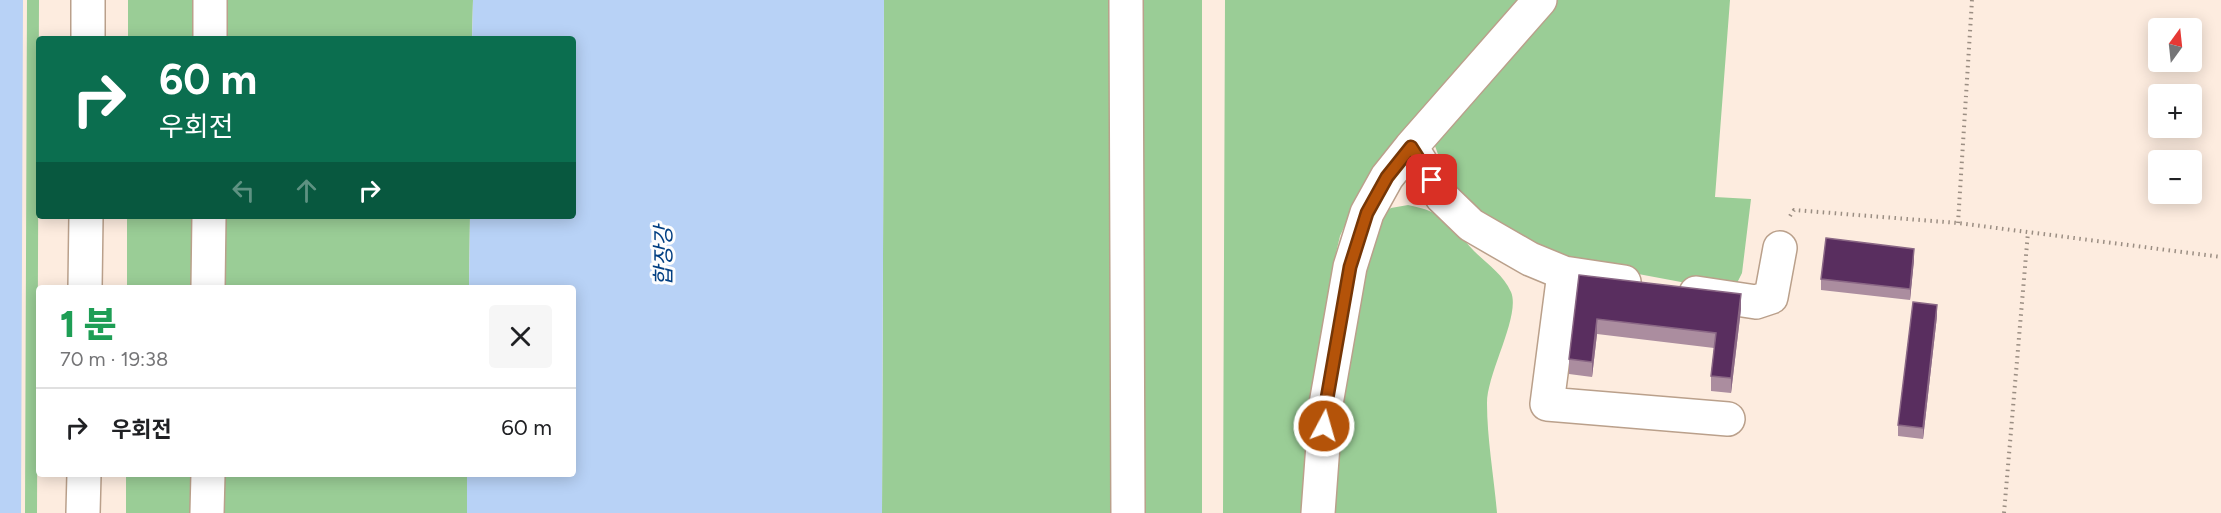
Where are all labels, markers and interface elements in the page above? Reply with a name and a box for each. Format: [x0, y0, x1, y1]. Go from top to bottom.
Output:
north arrow [2148, 18, 2202, 72]
map controls [2148, 18, 2202, 204]
text: 60 m [159, 54, 257, 105]
icon: right [60, 60, 138, 138]
button: + [2148, 84, 2202, 138]
text: 우회전 [159, 110, 234, 143]
button: − [2148, 150, 2202, 204]
pin [1406, 154, 1457, 205]
icon: arrive [1415, 163, 1448, 196]
icon: left [227, 174, 260, 207]
icon: ahead [290, 174, 323, 207]
icon: right [353, 174, 386, 207]
water label: 합장강 [650, 223, 677, 286]
text: 1 분 [60, 303, 117, 346]
button: close [489, 305, 552, 368]
text: 70 m · 19:38 [60, 347, 168, 371]
position arrow [1292, 394, 1356, 458]
icon: right [60, 411, 93, 444]
text: 60 m [501, 414, 552, 441]
text: 우회전 [111, 416, 172, 443]

